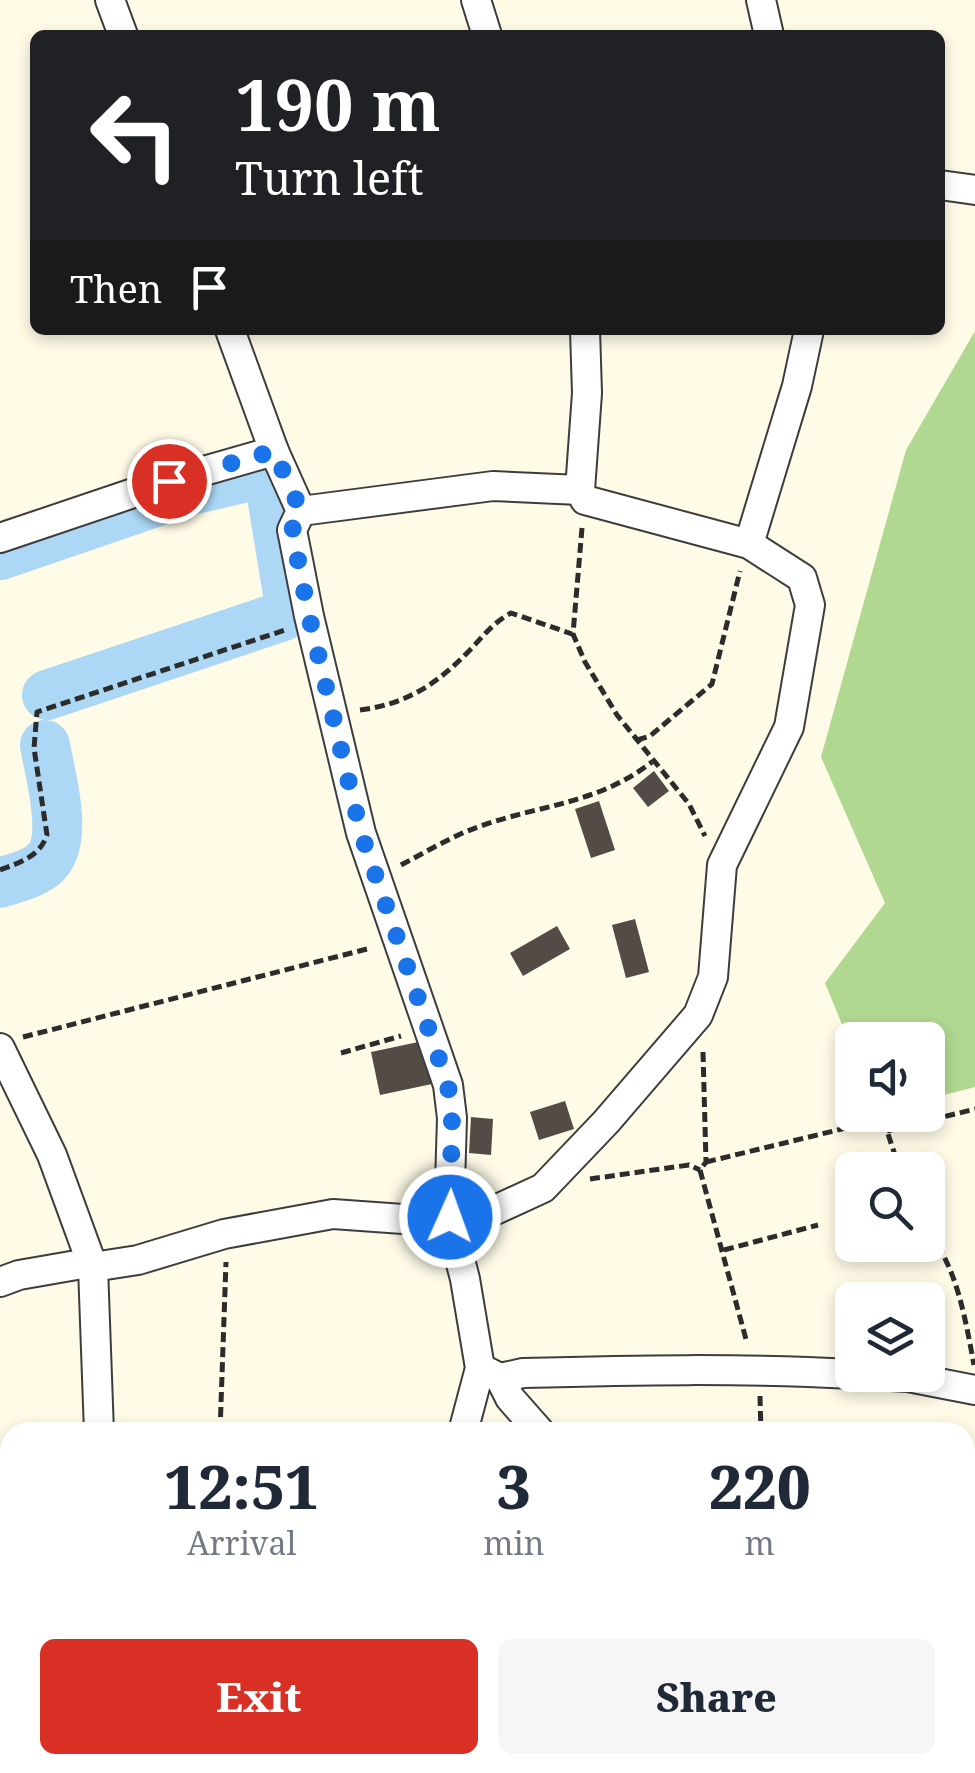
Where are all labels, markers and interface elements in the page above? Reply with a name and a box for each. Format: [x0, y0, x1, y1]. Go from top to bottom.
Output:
text: 190 m [235, 56, 441, 152]
icon: left [70, 70, 200, 200]
text: Turn left [235, 147, 424, 208]
icon: arrive [182, 260, 237, 315]
text: Then [70, 262, 162, 314]
pin [127, 439, 212, 524]
icon: arrive [142, 454, 197, 509]
map controls [835, 1022, 945, 1392]
button: sound [835, 1022, 945, 1132]
button: search [835, 1152, 945, 1262]
position arrow [398, 1165, 502, 1269]
button: layers [835, 1282, 945, 1392]
text: 12:51 [164, 1445, 319, 1527]
text: 3 [497, 1445, 531, 1527]
text: 220 [709, 1445, 811, 1527]
text: Arrival [187, 1521, 296, 1564]
text: min [483, 1521, 544, 1564]
text: m [745, 1521, 775, 1564]
button: Exit [40, 1639, 478, 1754]
button: Share [498, 1639, 935, 1754]

